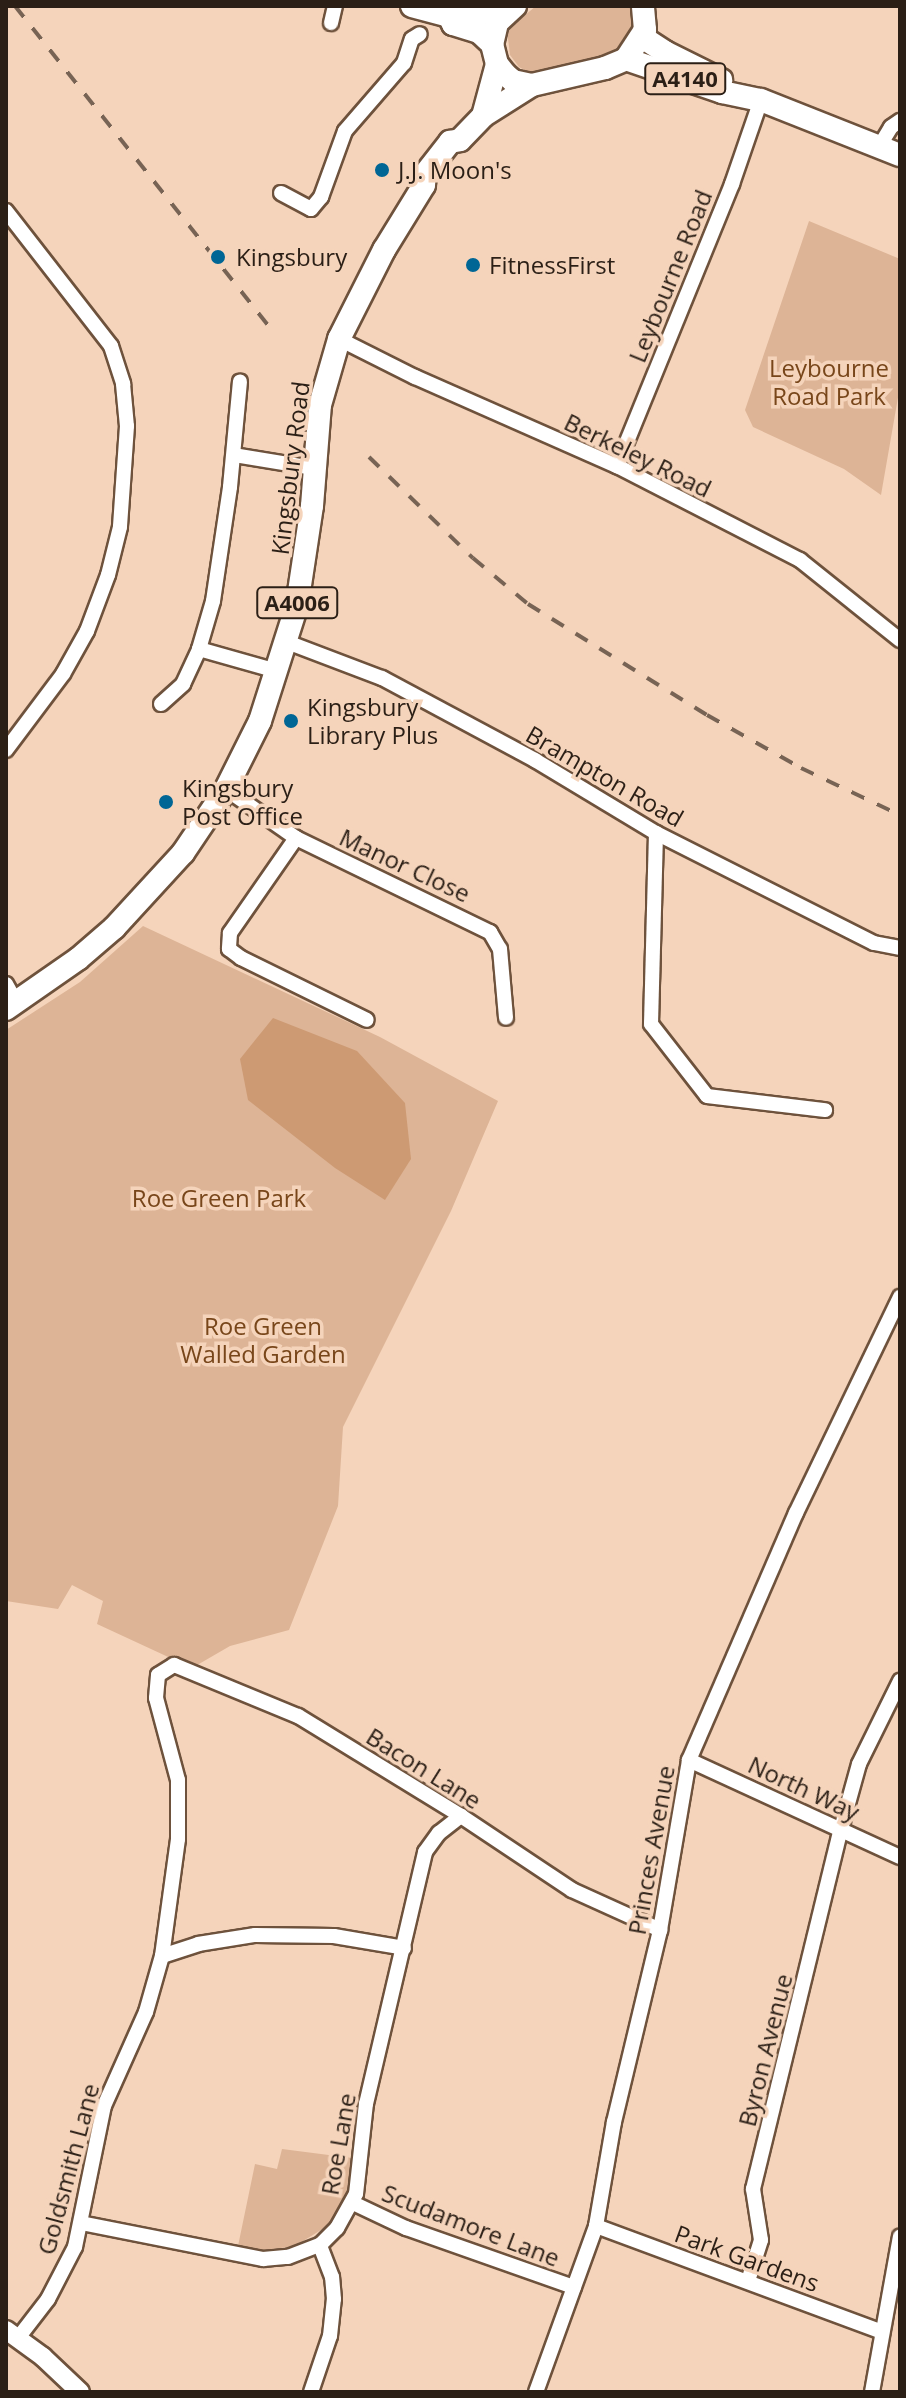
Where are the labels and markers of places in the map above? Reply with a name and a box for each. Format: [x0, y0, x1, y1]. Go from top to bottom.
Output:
place label: J.J. Moon's [398, 156, 512, 184]
marker: J.J. Moon's [373, 161, 391, 179]
place label: Kingsbury [236, 243, 347, 271]
marker: Kingsbury [207, 246, 229, 268]
place label: FitnessFirst [489, 251, 615, 279]
marker: FitnessFirst [464, 256, 482, 274]
place label: Kingsbury Library Plus [307, 693, 438, 749]
marker: Kingsbury Library Plus [282, 712, 300, 730]
place label: Kingsbury Post Office [182, 774, 303, 830]
marker: Kingsbury Post Office [157, 793, 175, 811]

